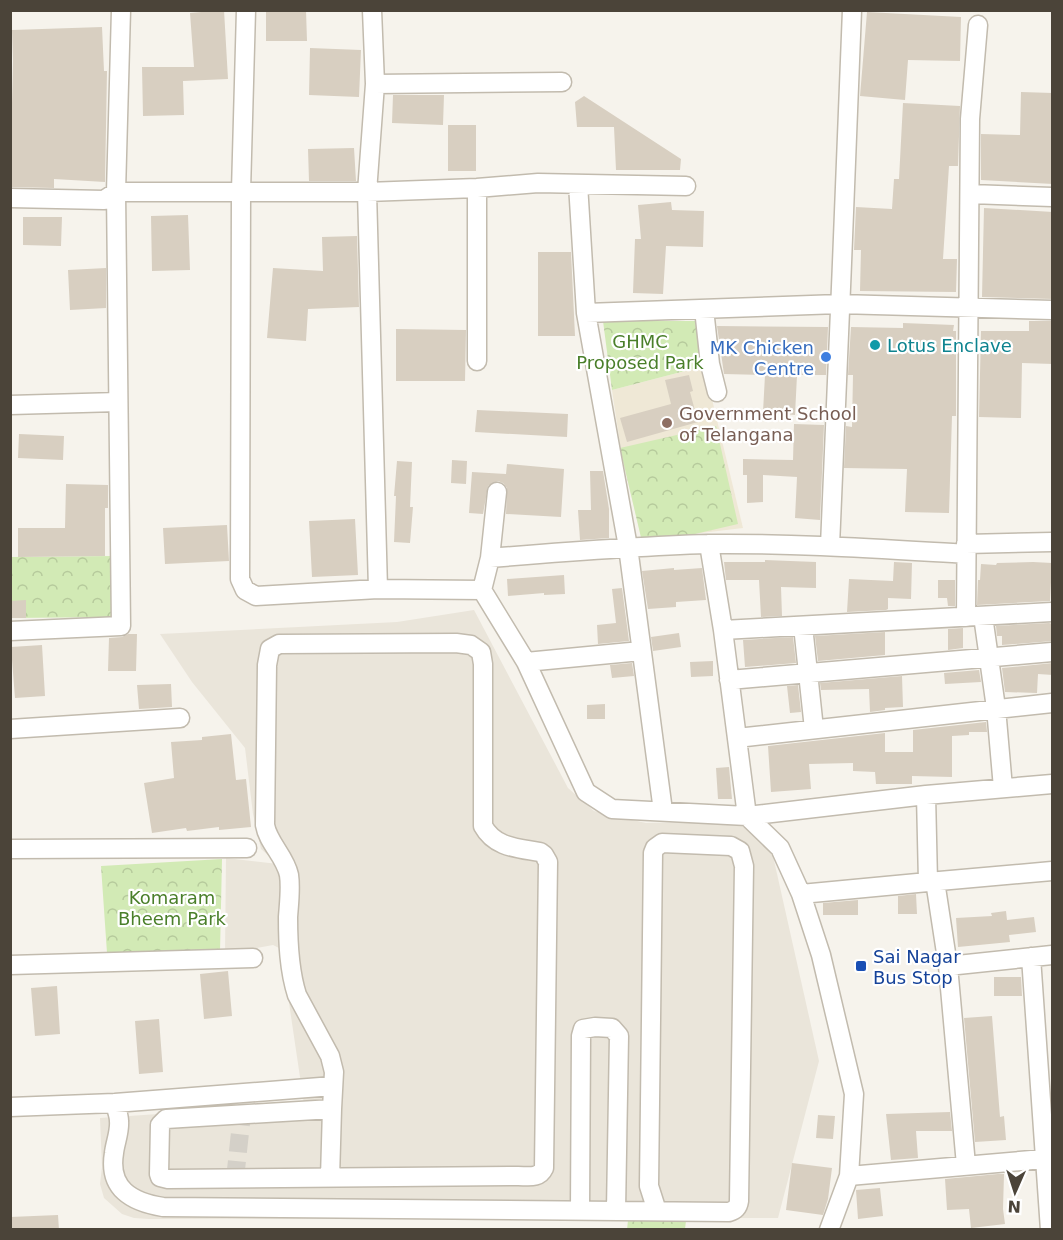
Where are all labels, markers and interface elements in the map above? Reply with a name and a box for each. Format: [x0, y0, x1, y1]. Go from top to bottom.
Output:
park label: GHMC Proposed Park [576, 331, 704, 373]
place label: Lotus Enclave [887, 335, 1012, 356]
place label: MK Chicken Centre [710, 337, 814, 379]
marker: Lotus Enclave [868, 338, 882, 352]
marker: MK Chicken Centre [819, 350, 833, 364]
place label: Government School of Telangana [679, 403, 857, 445]
marker: Government School of Telangana [660, 416, 674, 430]
park label: Komaram Bheem Park [118, 887, 227, 929]
place label: Sai Nagar Bus Stop [873, 946, 961, 988]
marker: Sai Nagar Bus Stop [854, 959, 868, 973]
north arrow [985, 1162, 1045, 1222]
text: N [1007, 1197, 1021, 1216]

